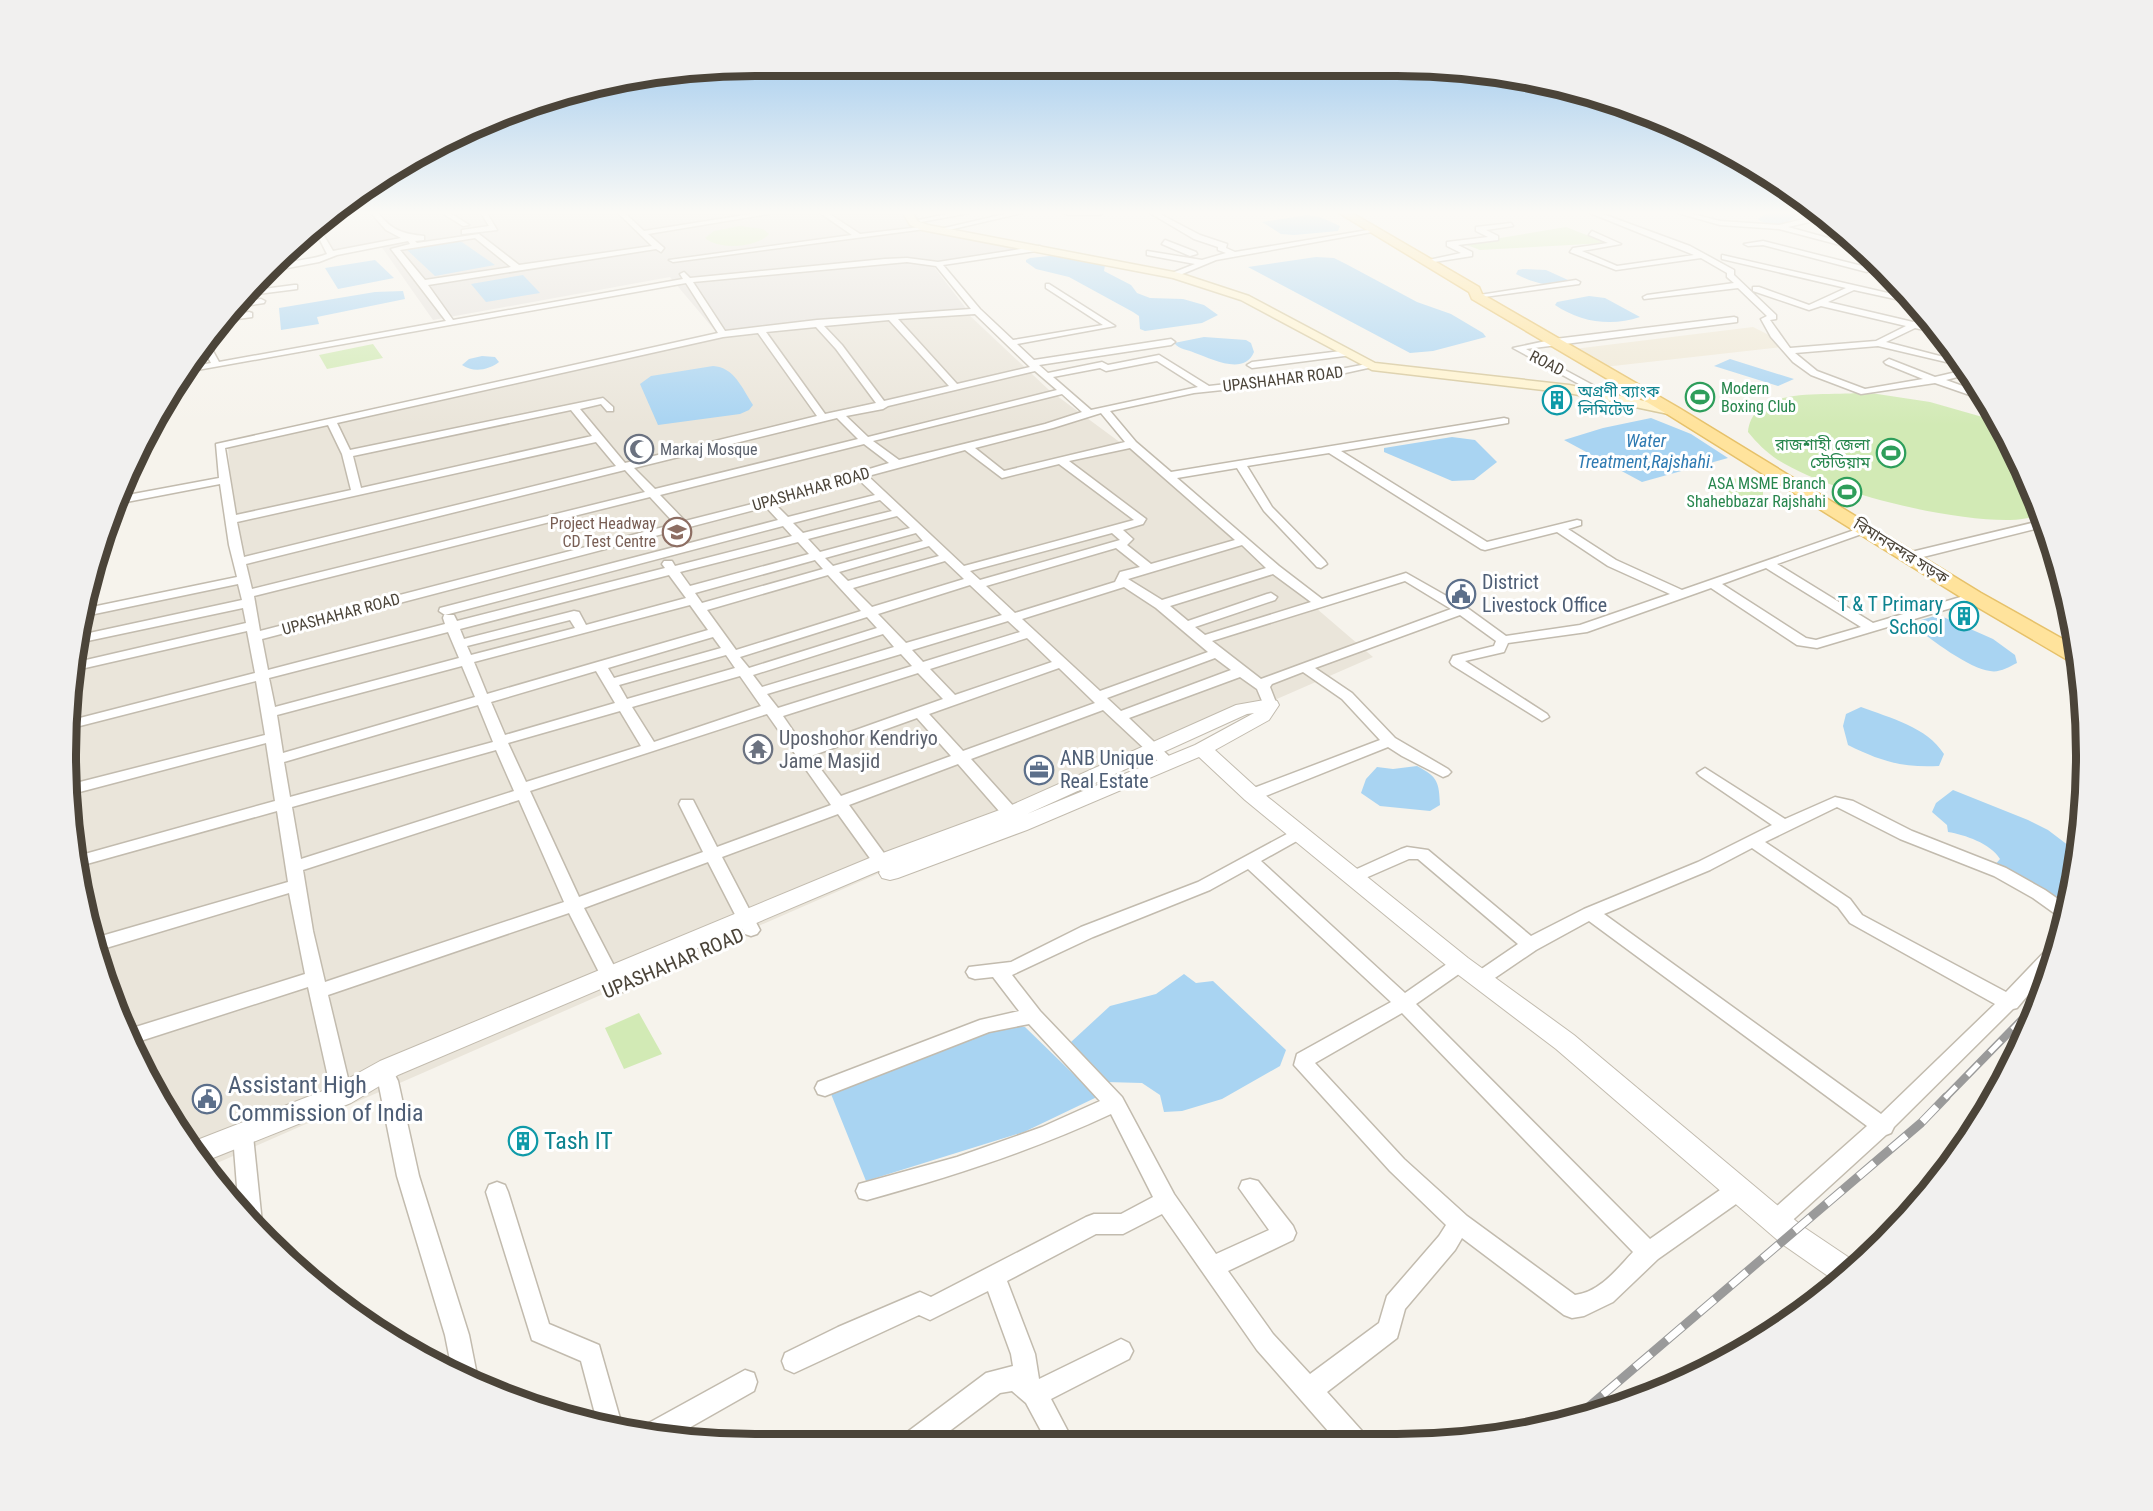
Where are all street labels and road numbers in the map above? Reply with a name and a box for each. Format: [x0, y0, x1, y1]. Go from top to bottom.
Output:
street label: ROAD [1527, 346, 1567, 380]
street label: UPASHAHAR ROAD [1222, 362, 1344, 396]
street label: UPASHAHAR ROAD [750, 463, 872, 515]
street label: বিমানবন্দর সড়ক [1849, 514, 1953, 588]
street label: UPASHAHAR ROAD [280, 589, 402, 639]
street label: UPASHAHAR ROAD [598, 922, 748, 1004]

